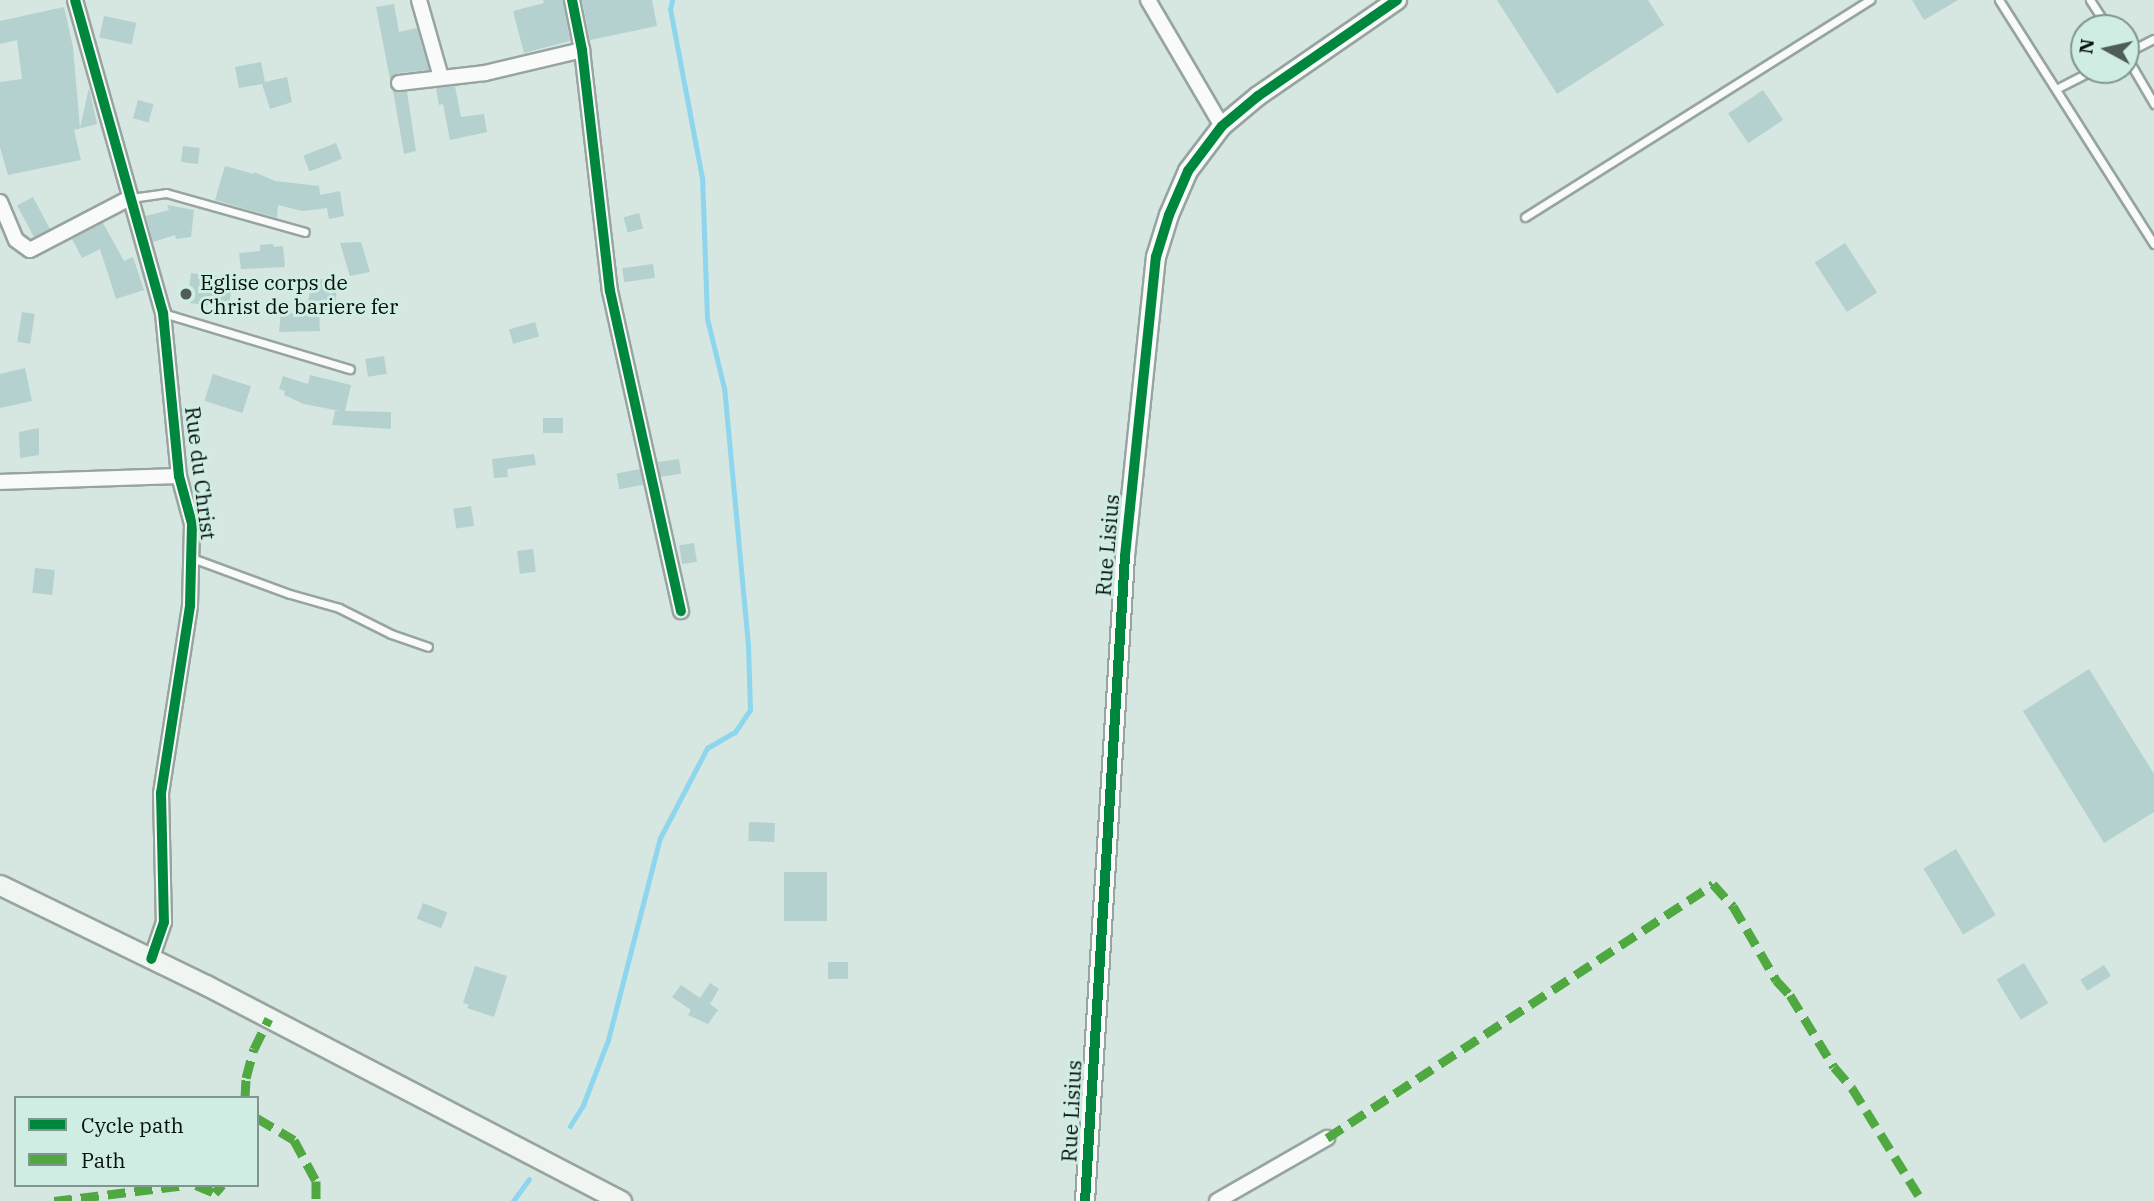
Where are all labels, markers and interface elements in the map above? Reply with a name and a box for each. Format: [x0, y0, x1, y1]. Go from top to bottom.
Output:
north arrow [2070, 14, 2140, 84]
text: N [2073, 37, 2099, 55]
place label: Eglise corps de Christ de bariere fer [200, 269, 398, 319]
marker: Eglise corps de Christ de bariere fer [178, 286, 194, 302]
street label: Rue du Christ [180, 405, 222, 541]
street label: Rue Lisius [1090, 493, 1124, 597]
street label: Rue Lisius [1056, 1059, 1086, 1163]
legend [14, 1096, 259, 1187]
text: Cycle path [81, 1111, 184, 1139]
text: Path [81, 1146, 126, 1174]

